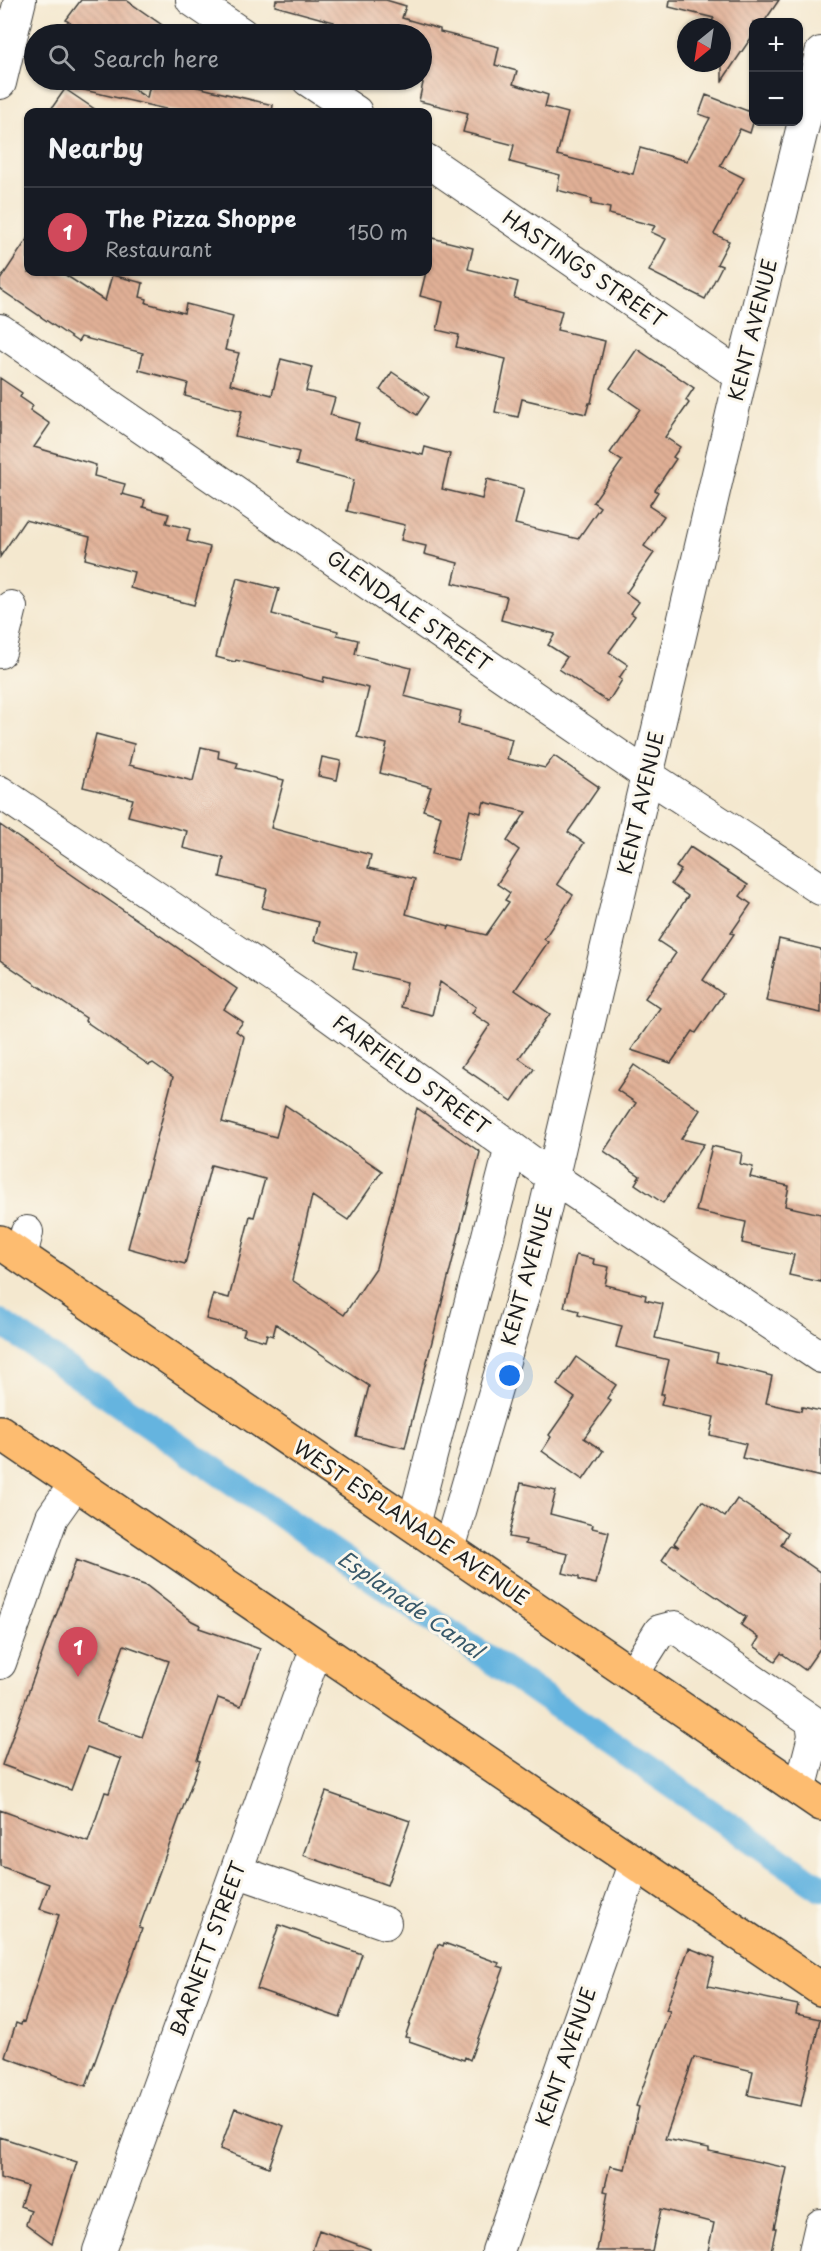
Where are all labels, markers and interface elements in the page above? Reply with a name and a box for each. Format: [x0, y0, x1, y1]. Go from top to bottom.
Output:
north arrow [677, 18, 731, 72]
map controls [749, 18, 803, 126]
button: + [749, 18, 803, 72]
search box [24, 24, 432, 90]
icon: search [45, 41, 78, 74]
text: Search here [93, 41, 219, 74]
button: − [749, 72, 803, 126]
text: Nearby [48, 128, 143, 167]
text: The Pizza Shoppe [105, 201, 297, 234]
street label: HASTINGS STREET [497, 202, 673, 334]
text: 1 [63, 217, 72, 247]
text: 150 m [348, 217, 408, 247]
text: Restaurant [105, 234, 212, 264]
street label: KENT AVENUE [720, 256, 784, 404]
street label: GLENDALE STREET [321, 542, 498, 678]
street label: KENT AVENUE [609, 728, 671, 877]
street label: FAIRFIELD STREET [327, 1007, 497, 1142]
street label: KENT AVENUE [493, 1201, 559, 1349]
your location [495, 1361, 524, 1390]
street label: WEST ESPLANADE AVENUE [288, 1432, 535, 1612]
water label: Esplanade Canal [332, 1542, 493, 1667]
pin: 1 [58, 1628, 98, 1677]
street label: BARNETT STREET [161, 1857, 253, 2040]
street label: KENT AVENUE [527, 1983, 603, 2130]

